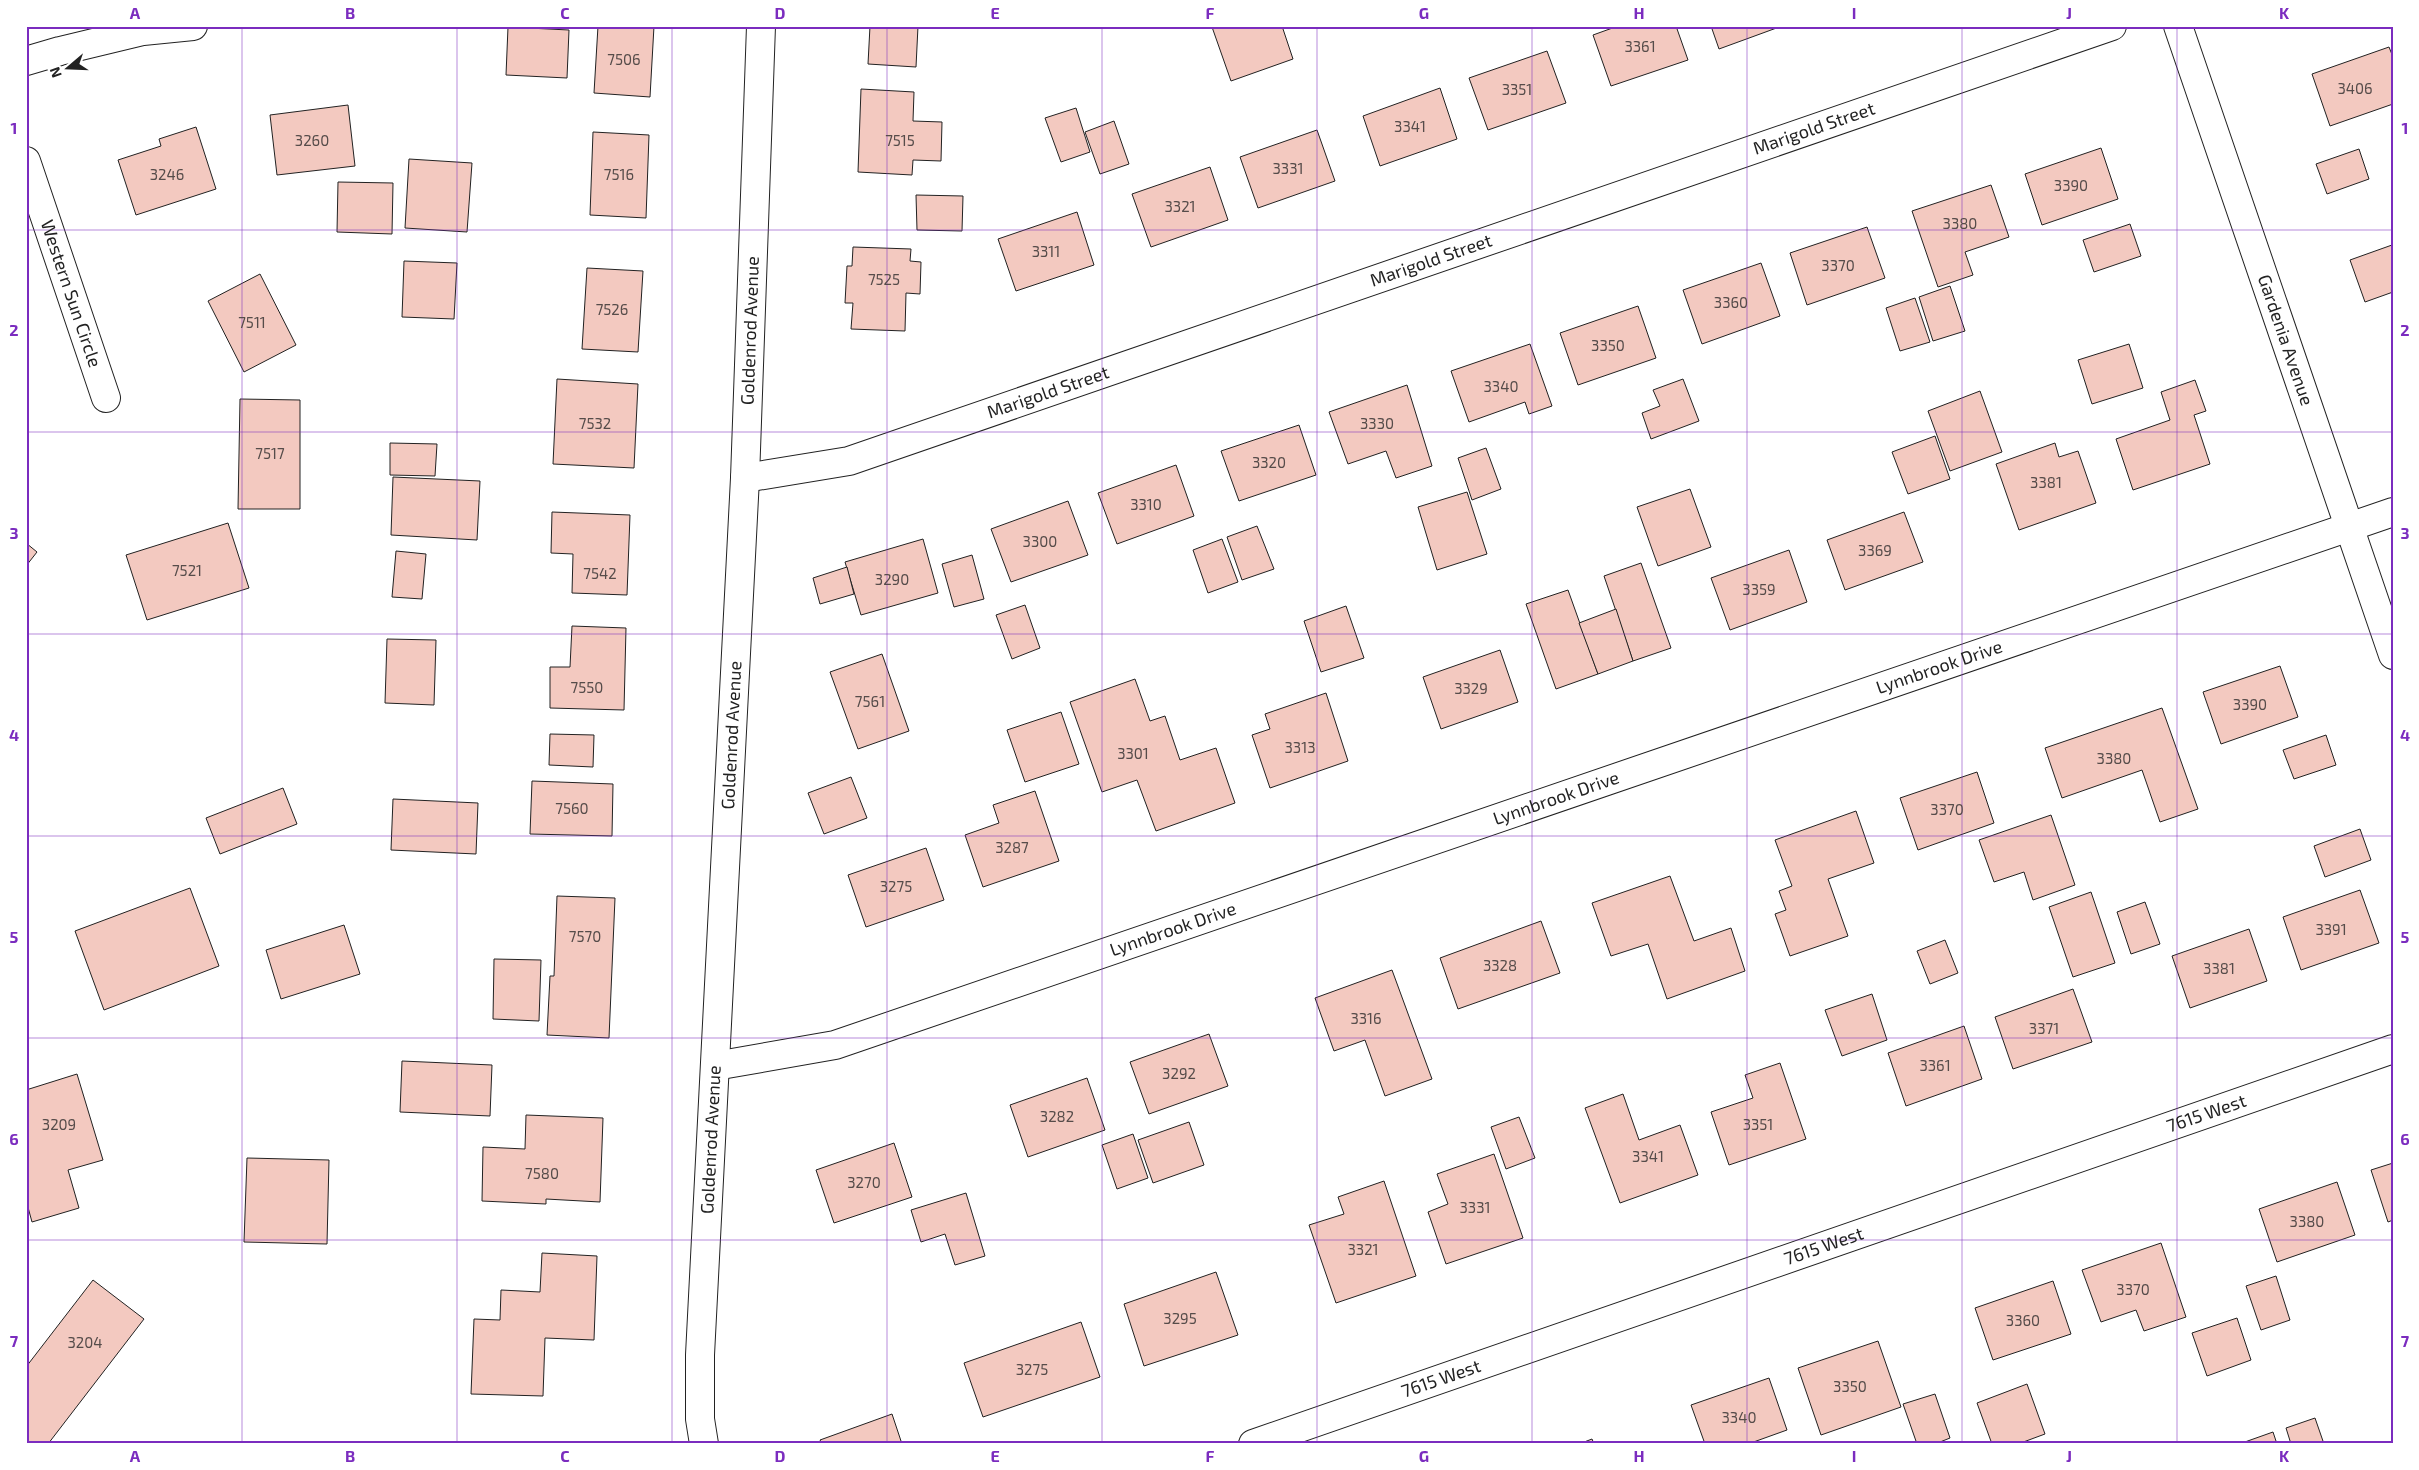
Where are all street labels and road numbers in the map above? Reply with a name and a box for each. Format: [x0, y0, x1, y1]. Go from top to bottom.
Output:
street label: Marigold Street [1750, 97, 1878, 159]
street label: Western Sun Circle [37, 217, 107, 370]
street label: Marigold Street [1367, 228, 1495, 291]
street label: Goldenrod Avenue [736, 256, 763, 405]
street label: Gardenia Avenue [2254, 271, 2319, 408]
street label: Marigold Street [984, 360, 1112, 423]
street label: Lynnbrook Drive [1873, 634, 2005, 698]
street label: Goldenrod Avenue [716, 660, 746, 810]
street label: Lynnbrook Drive [1490, 766, 1622, 829]
street label: Lynnbrook Drive [1107, 897, 1239, 960]
street label: Goldenrod Avenue [695, 1065, 725, 1214]
street label: 7615 West [2163, 1089, 2249, 1137]
street label: 7615 West [1781, 1221, 1866, 1269]
street label: 7615 West [1398, 1354, 1483, 1402]

